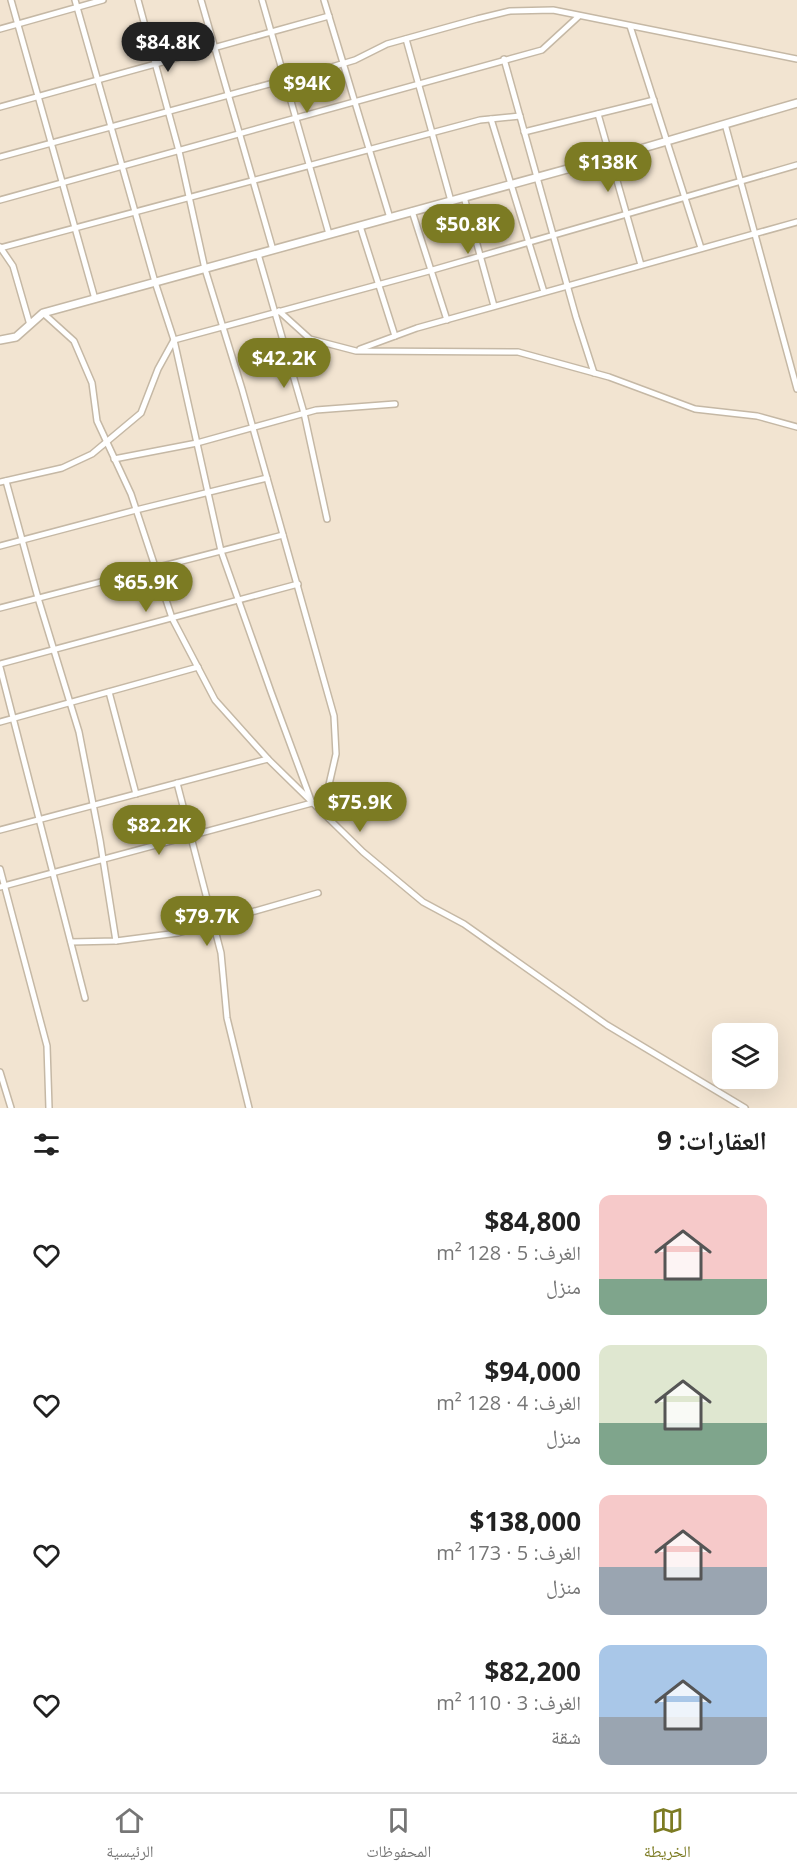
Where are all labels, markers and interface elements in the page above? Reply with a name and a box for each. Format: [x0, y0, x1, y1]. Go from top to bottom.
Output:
pin: $84.8K [119, 22, 217, 73]
text: $84.8K [136, 28, 200, 55]
pin: $94K [271, 63, 343, 114]
text: $94K [283, 69, 331, 96]
pin: $138K [566, 142, 650, 193]
text: $138K [578, 148, 638, 175]
pin: $50.8K [419, 204, 517, 255]
text: $50.8K [436, 210, 500, 237]
pin: $42.2K [235, 338, 333, 389]
text: $42.2K [252, 344, 316, 371]
pin: $65.9K [97, 562, 195, 613]
text: $65.9K [114, 568, 178, 595]
pin: $75.9K [311, 782, 409, 833]
text: $75.9K [328, 788, 392, 815]
pin: $82.2K [110, 805, 208, 856]
text: $82.2K [127, 811, 191, 838]
pin: $79.7K [158, 896, 256, 947]
text: $79.7K [175, 902, 239, 929]
map controls [712, 1023, 778, 1089]
button: layers [712, 1023, 778, 1089]
text: العقارات: 9 [657, 1122, 767, 1158]
icon: filters [30, 1128, 63, 1161]
text: $84,800 [484, 1203, 581, 1239]
icon: home [647, 1219, 719, 1291]
icon: heart [30, 1239, 63, 1272]
text: الغرف: 5 · 128 m² [436, 1239, 581, 1266]
text: منزل [546, 1273, 581, 1300]
text: $94,000 [484, 1353, 581, 1389]
icon: home [647, 1369, 719, 1441]
icon: heart [30, 1389, 63, 1422]
text: الغرف: 4 · 128 m² [436, 1389, 581, 1416]
text: منزل [546, 1423, 581, 1450]
text: $138,000 [470, 1503, 581, 1539]
icon: home [647, 1519, 719, 1591]
icon: heart [30, 1539, 63, 1572]
text: الغرف: 5 · 173 m² [436, 1539, 581, 1566]
text: منزل [546, 1573, 581, 1600]
text: $82,200 [484, 1653, 581, 1689]
icon: home [647, 1669, 719, 1741]
icon: heart [30, 1689, 63, 1722]
text: الغرف: 3 · 110 m² [436, 1689, 581, 1716]
text: شقة [551, 1723, 581, 1750]
tab: الرئيسية [106, 1804, 154, 1867]
tab: المحفوظات [366, 1804, 431, 1867]
tab: الخريطة [644, 1804, 691, 1867]

